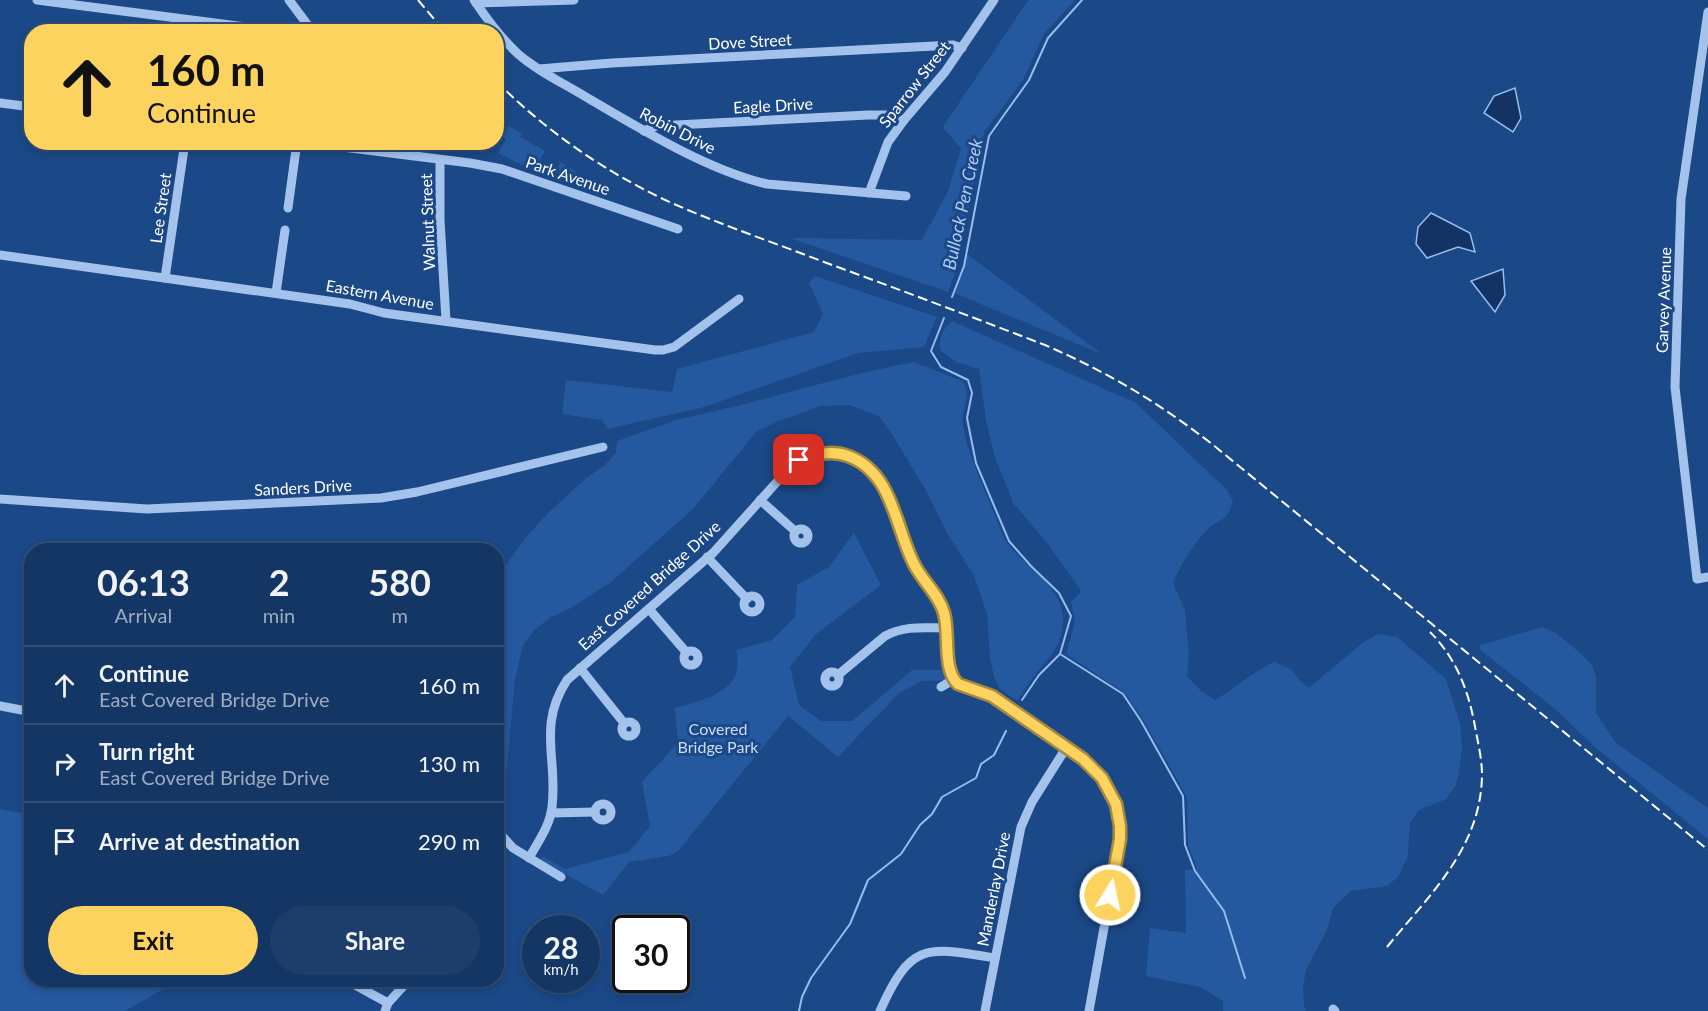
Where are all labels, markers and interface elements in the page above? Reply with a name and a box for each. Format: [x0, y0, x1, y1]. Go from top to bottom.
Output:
street label: Dove Street [708, 29, 793, 53]
street label: Sparrow Street [874, 37, 954, 131]
text: 160 m [147, 45, 265, 95]
icon: ahead [48, 48, 126, 126]
street label: Eagle Drive [733, 93, 813, 117]
text: Continue [147, 96, 256, 129]
street label: Robin Drive [637, 103, 719, 157]
water label: Bullock Pen Creek [937, 136, 987, 271]
street label: Park Avenue [523, 152, 613, 198]
street label: Lee Street [146, 171, 174, 244]
street label: Walnut Street [416, 173, 438, 271]
street label: Garvey Avenue [1652, 247, 1674, 353]
street label: Eastern Avenue [324, 275, 436, 313]
pin [773, 434, 824, 485]
icon: arrive [782, 443, 815, 476]
street label: Sanders Drive [254, 475, 352, 499]
street label: East Covered Bridge Drive [574, 516, 724, 654]
text: 06:13 [97, 560, 190, 604]
text: 2 [269, 560, 290, 604]
text: 580 [368, 560, 431, 604]
text: Arrival [115, 603, 172, 627]
text: min [263, 603, 295, 627]
text: m [391, 603, 408, 627]
text: Continue [99, 660, 189, 687]
icon: ahead [48, 669, 81, 702]
text: 160 m [418, 672, 480, 699]
text: East Covered Bridge Drive [99, 687, 329, 711]
park label: Covered Bridge Park [678, 719, 759, 756]
text: Turn right [99, 738, 194, 765]
icon: right [48, 747, 81, 780]
text: 130 m [418, 750, 480, 777]
text: East Covered Bridge Drive [99, 765, 329, 789]
icon: arrive [48, 825, 81, 858]
text: Arrive at destination [99, 828, 300, 855]
text: 290 m [418, 828, 480, 855]
street label: Manderlay Drive [973, 830, 1013, 948]
position arrow [1078, 863, 1142, 927]
button: Exit [48, 906, 258, 975]
button: Share [270, 906, 480, 975]
speed limit sign: 30 [612, 915, 690, 993]
text: 28 [544, 929, 578, 965]
text: km/h [543, 960, 579, 978]

